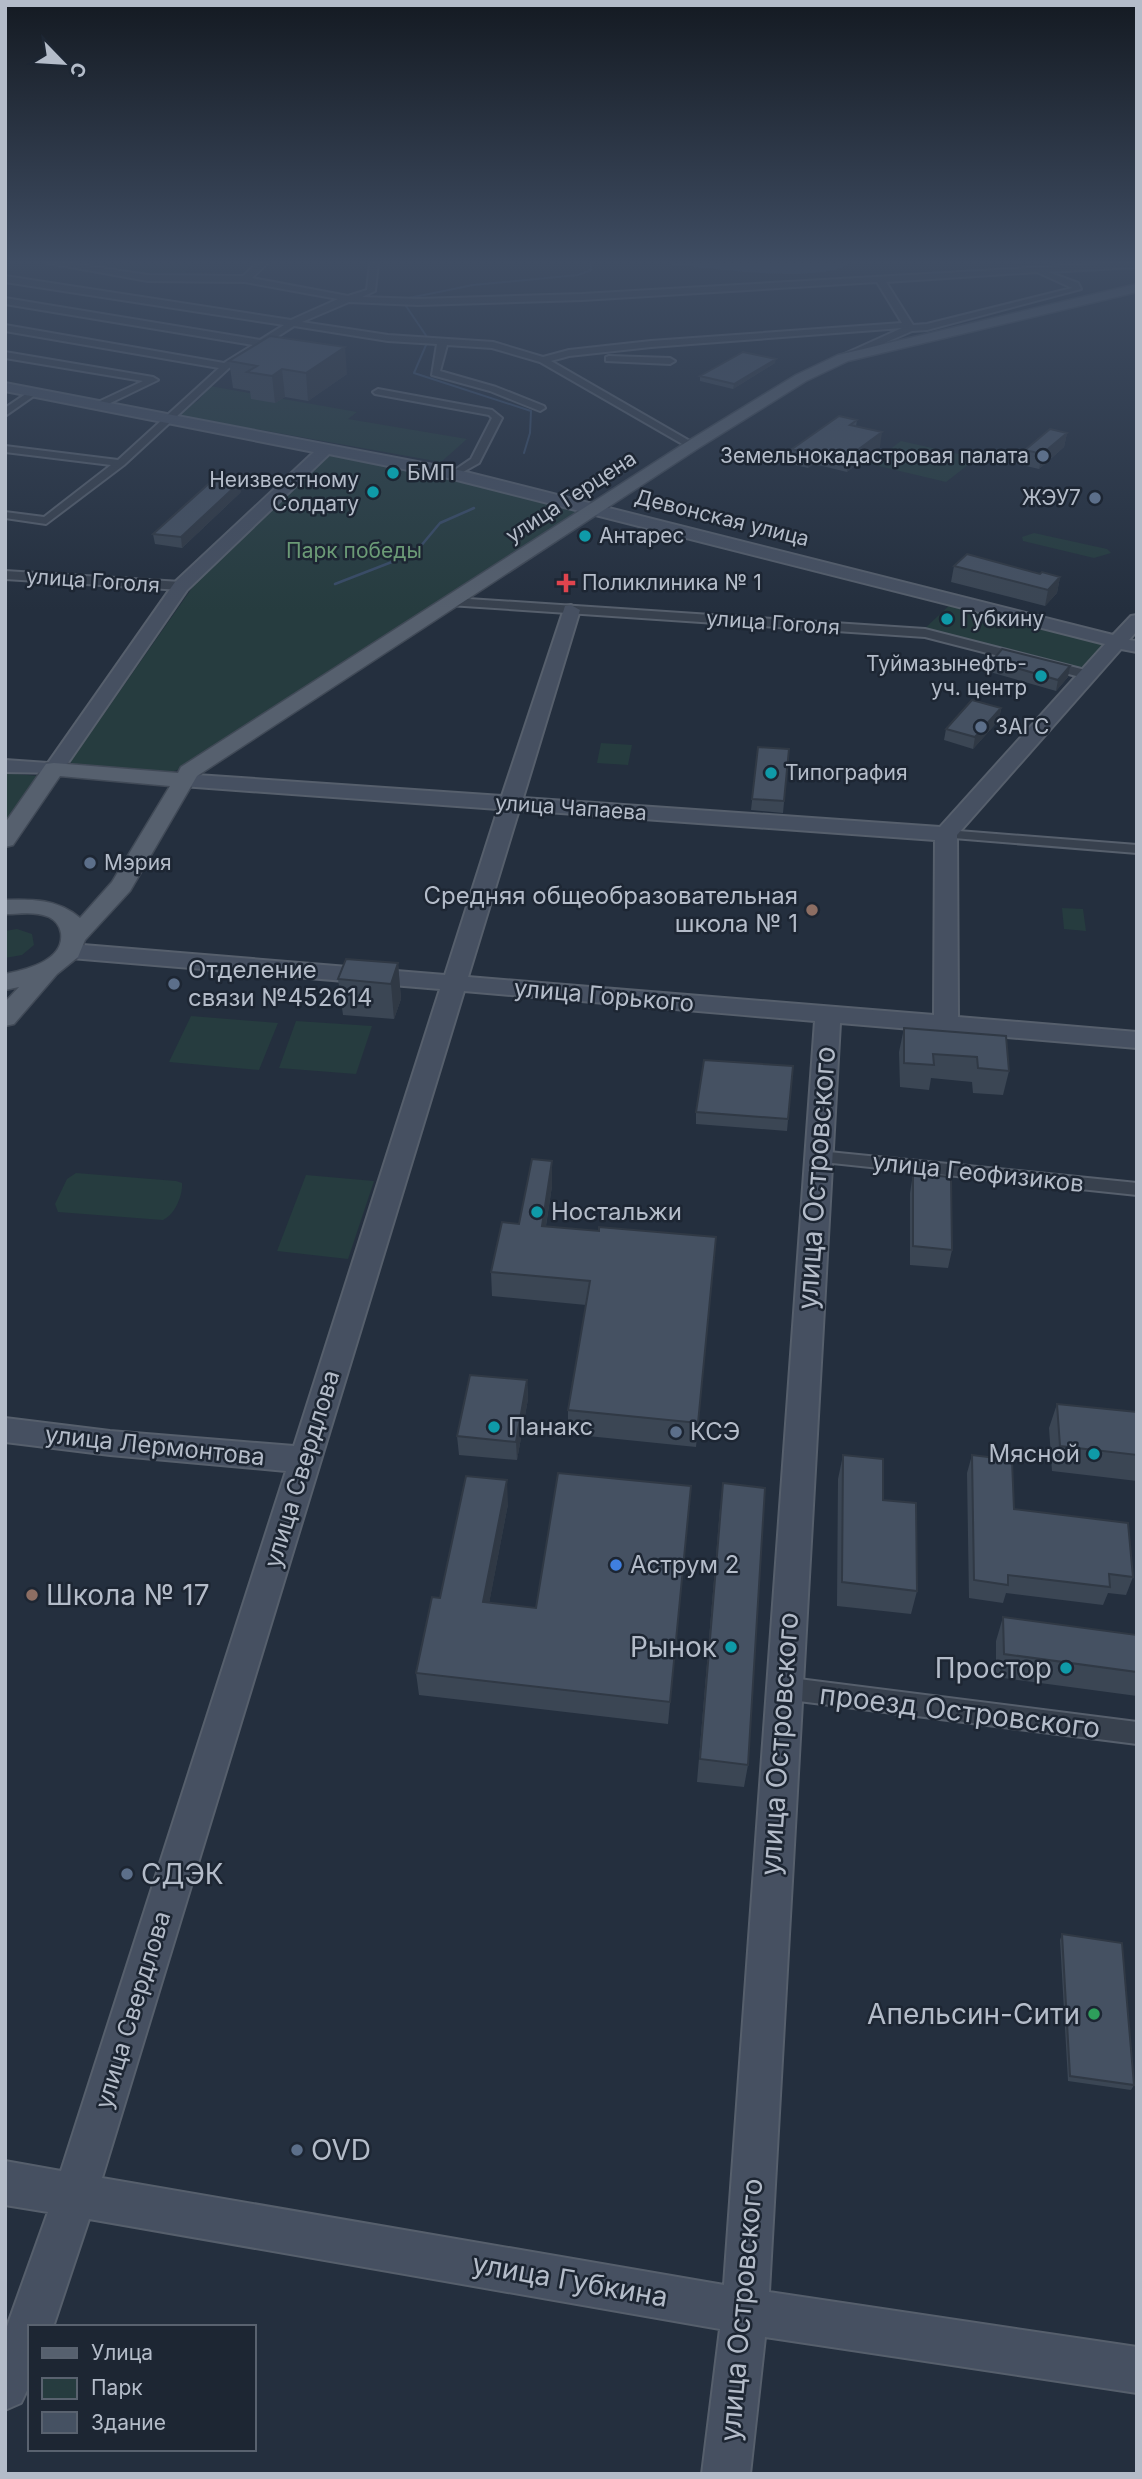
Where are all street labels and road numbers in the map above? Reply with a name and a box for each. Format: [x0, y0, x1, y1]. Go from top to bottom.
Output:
street label: улица Герцена [501, 445, 641, 548]
street label: Девонская улица [632, 484, 812, 551]
street label: улица Гоголя [25, 563, 161, 598]
street label: улица Гоголя [705, 605, 841, 640]
street label: улица Чапаева [494, 790, 648, 825]
street label: улица Горького [513, 973, 695, 1018]
street label: улица Островского [790, 1045, 842, 1311]
street label: улица Геофизиков [871, 1147, 1085, 1198]
street label: улица Свердлова [258, 1367, 345, 1571]
street label: улица Лермонтова [44, 1420, 266, 1471]
street label: улица Островского [753, 1611, 805, 1877]
street label: проезд Островского [818, 1677, 1102, 1745]
street label: улица Свердлова [89, 1908, 176, 2112]
street label: улица Островского [713, 2177, 769, 2443]
street label: улица Губкина [469, 2246, 671, 2314]

